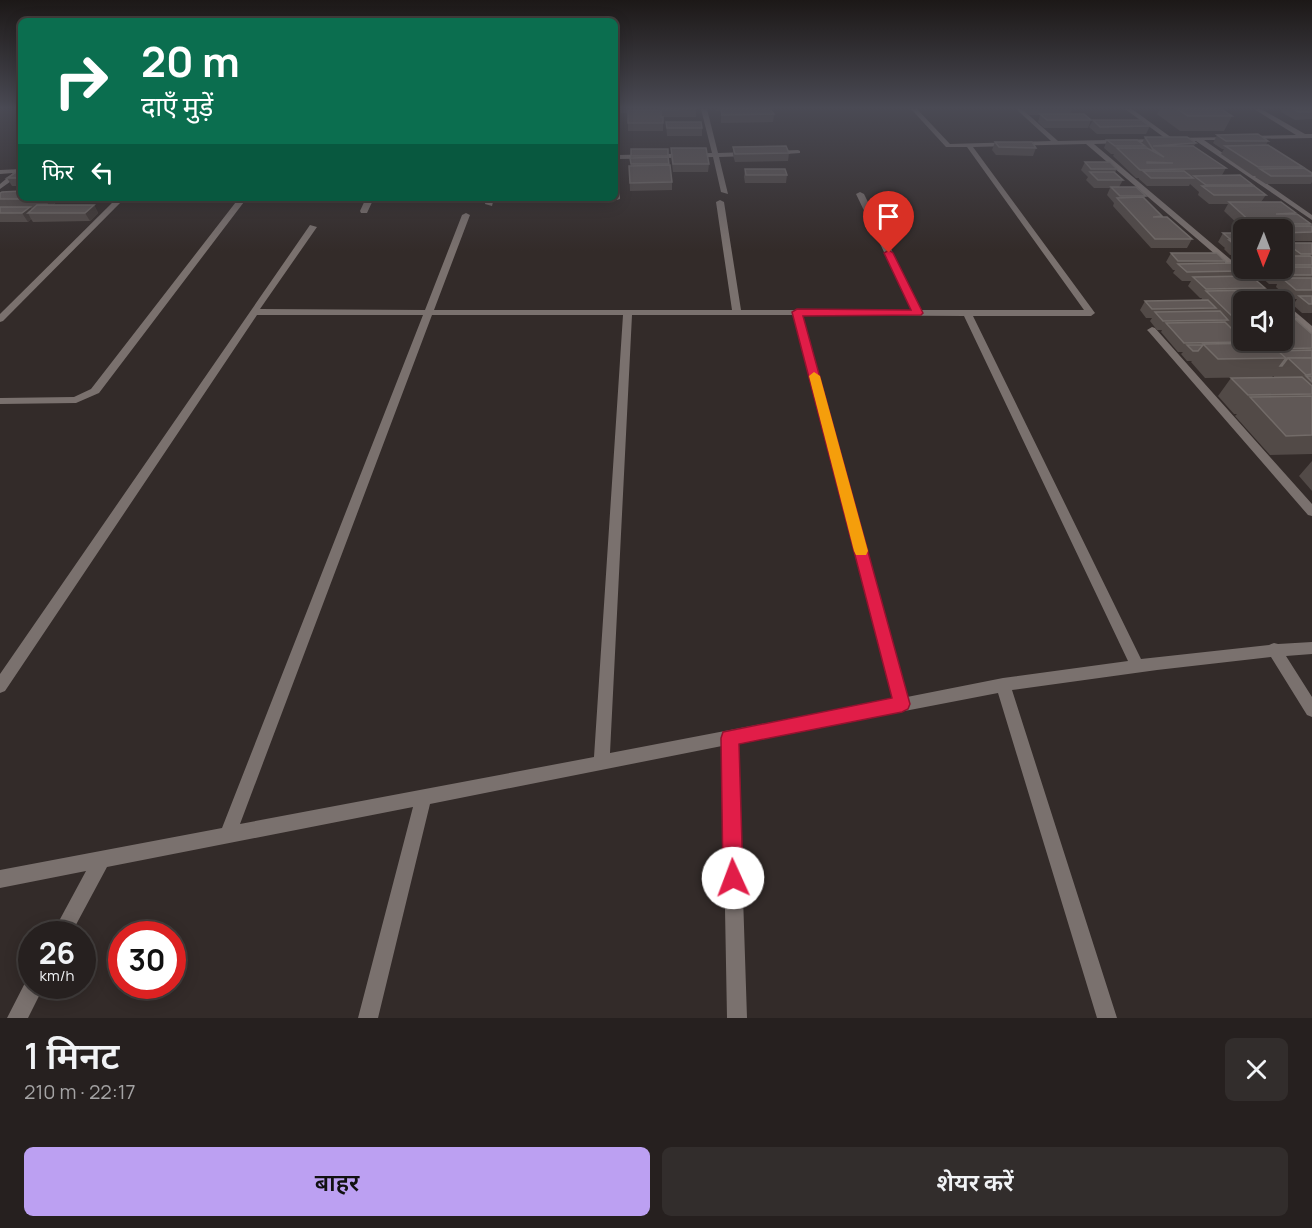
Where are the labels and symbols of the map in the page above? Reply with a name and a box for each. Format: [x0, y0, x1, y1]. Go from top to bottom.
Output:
pin [863, 191, 914, 253]
north arrow [1233, 219, 1293, 279]
position arrow [701, 846, 765, 910]
speed limit sign: 30 [108, 921, 186, 999]

